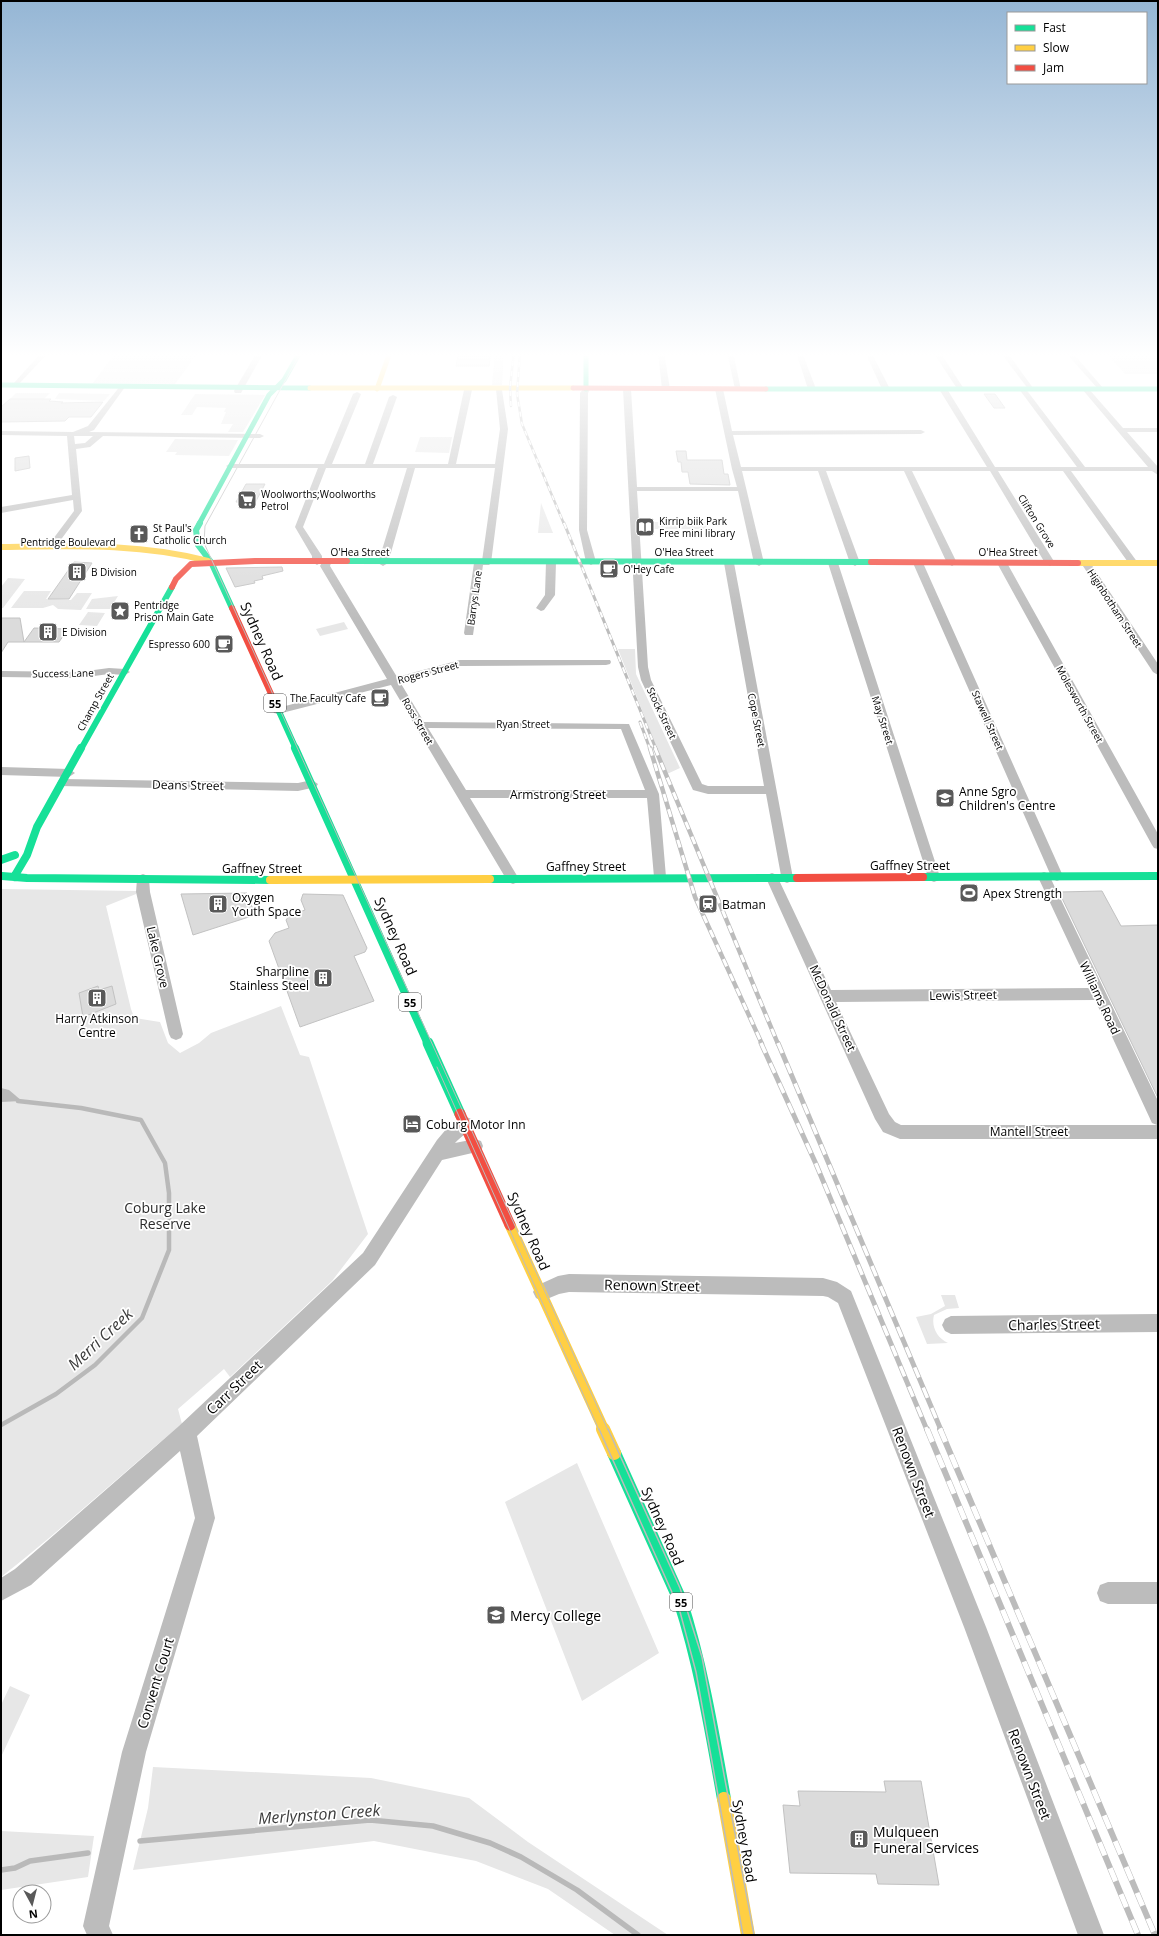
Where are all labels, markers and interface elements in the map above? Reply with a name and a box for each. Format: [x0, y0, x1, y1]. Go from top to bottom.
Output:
legend [1007, 12, 1147, 84]
text: Fast [1043, 19, 1066, 36]
text: Slow [1043, 39, 1070, 56]
text: Jam [1042, 59, 1064, 76]
place label: Woolworths;Woolworths Petrol [261, 487, 376, 513]
supermarket icon: Woolworths;Woolworths Petrol [236, 489, 258, 511]
street label: Clifton Grove [1015, 491, 1059, 551]
place label: Kirrip biik Park Free mini library [659, 514, 736, 540]
library icon: Kirrip biik Park Free mini library [634, 516, 656, 538]
place label: St Paul's Catholic Church [153, 521, 227, 547]
church icon: St Paul's Catholic Church [128, 523, 150, 545]
street label: Pentridge Boulevard [20, 535, 116, 549]
street label: O'Hea Street [330, 545, 390, 559]
street label: O'Hea Street [654, 545, 714, 559]
street label: O'Hea Street [978, 545, 1038, 559]
cafe icon: O'Hey Cafe [598, 558, 620, 580]
building icon: B Division [66, 561, 88, 583]
place label: O'Hey Cafe [623, 562, 675, 576]
place label: B Division [91, 565, 137, 579]
street label: Higinbotham Street [1084, 566, 1146, 650]
street label: Barrys Lane [463, 569, 485, 626]
place label: Pentridge Prison Main Gate [134, 598, 214, 624]
street label: Sydney Road [236, 599, 288, 683]
place icon: Pentridge Prison Main Gate [109, 600, 131, 622]
building icon: E Division [37, 621, 59, 643]
place label: E Division [62, 625, 107, 639]
cafe icon: Espresso 600 [213, 633, 235, 655]
place label: Espresso 600 [149, 637, 210, 651]
street label: Rogers Street [396, 657, 460, 687]
street label: Molesworth Street [1053, 663, 1107, 745]
street label: Success Lane [32, 665, 94, 681]
street label: Champ Street [73, 670, 117, 733]
street label: Stock Street [644, 685, 680, 742]
cafe icon: The Faculty Cafe [369, 687, 391, 709]
street label: Stawell Street [969, 688, 1007, 752]
place label: The Faculty Cafe [290, 691, 366, 705]
street label: Cope Street [745, 692, 769, 749]
road number: 55 [264, 694, 286, 712]
street label: May Street [869, 694, 898, 746]
street label: Ross Street [399, 695, 437, 747]
street label: Ryan Street [496, 717, 550, 731]
street label: Deans Street [152, 776, 224, 794]
place label: Anne Sgro Children's Centre [959, 783, 1056, 814]
street label: Armstrong Street [510, 786, 606, 803]
school or university icon: Anne Sgro Children's Centre [934, 787, 956, 809]
street label: Gaffney Street [870, 857, 950, 874]
street label: Gaffney Street [546, 858, 626, 875]
street label: Gaffney Street [222, 860, 302, 877]
sports icon: Apex Strength [958, 882, 980, 904]
place label: Apex Strength [983, 885, 1062, 902]
place label: Oxygen Youth Space [232, 889, 301, 920]
building icon: Oxygen Youth Space [207, 893, 229, 915]
station icon: Batman [697, 893, 719, 915]
street label: Sydney Road [370, 894, 422, 978]
place label: Batman [722, 896, 766, 913]
street label: Lake Grove [143, 925, 173, 990]
street label: Williams Road [1076, 959, 1124, 1037]
street label: McDonald Street [806, 962, 860, 1054]
place label: Sharpline Stainless Steel [229, 963, 309, 994]
building icon: Sharpline Stainless Steel [312, 967, 334, 989]
street label: Lewis Street [929, 986, 997, 1004]
building icon: Harry Atkinson Centre [86, 987, 108, 1009]
road number: 55 [399, 993, 421, 1011]
place label: Harry Atkinson Centre [55, 1010, 139, 1041]
hotel icon: Coburg Motor Inn [401, 1113, 423, 1135]
place label: Coburg Motor Inn [426, 1116, 526, 1133]
street label: Mantell Street [990, 1123, 1068, 1140]
street label: Sydney Road [503, 1189, 555, 1273]
park label: Coburg Lake Reserve [124, 1198, 206, 1233]
street label: Renown Street [604, 1275, 700, 1295]
water label: Merri Creek [63, 1302, 138, 1375]
street label: Charles Street [1008, 1314, 1100, 1334]
street label: Carr Street [202, 1356, 266, 1418]
street label: Renown Street [888, 1424, 940, 1520]
street label: Sydney Road [637, 1484, 689, 1568]
road number: 55 [670, 1593, 692, 1611]
school or university icon: Mercy College [485, 1604, 507, 1626]
place label: Mercy College [510, 1606, 601, 1625]
street label: Convent Court [132, 1635, 178, 1731]
street label: Renown Street [1004, 1726, 1056, 1822]
street label: Sydney Road [728, 1798, 762, 1884]
water label: Merlynston Creek [257, 1799, 382, 1829]
place label: Mulqueen Funeral Services [873, 1822, 979, 1857]
building icon: Mulqueen Funeral Services [848, 1828, 870, 1850]
north arrow [12, 1884, 52, 1924]
text: N [28, 1906, 39, 1922]

